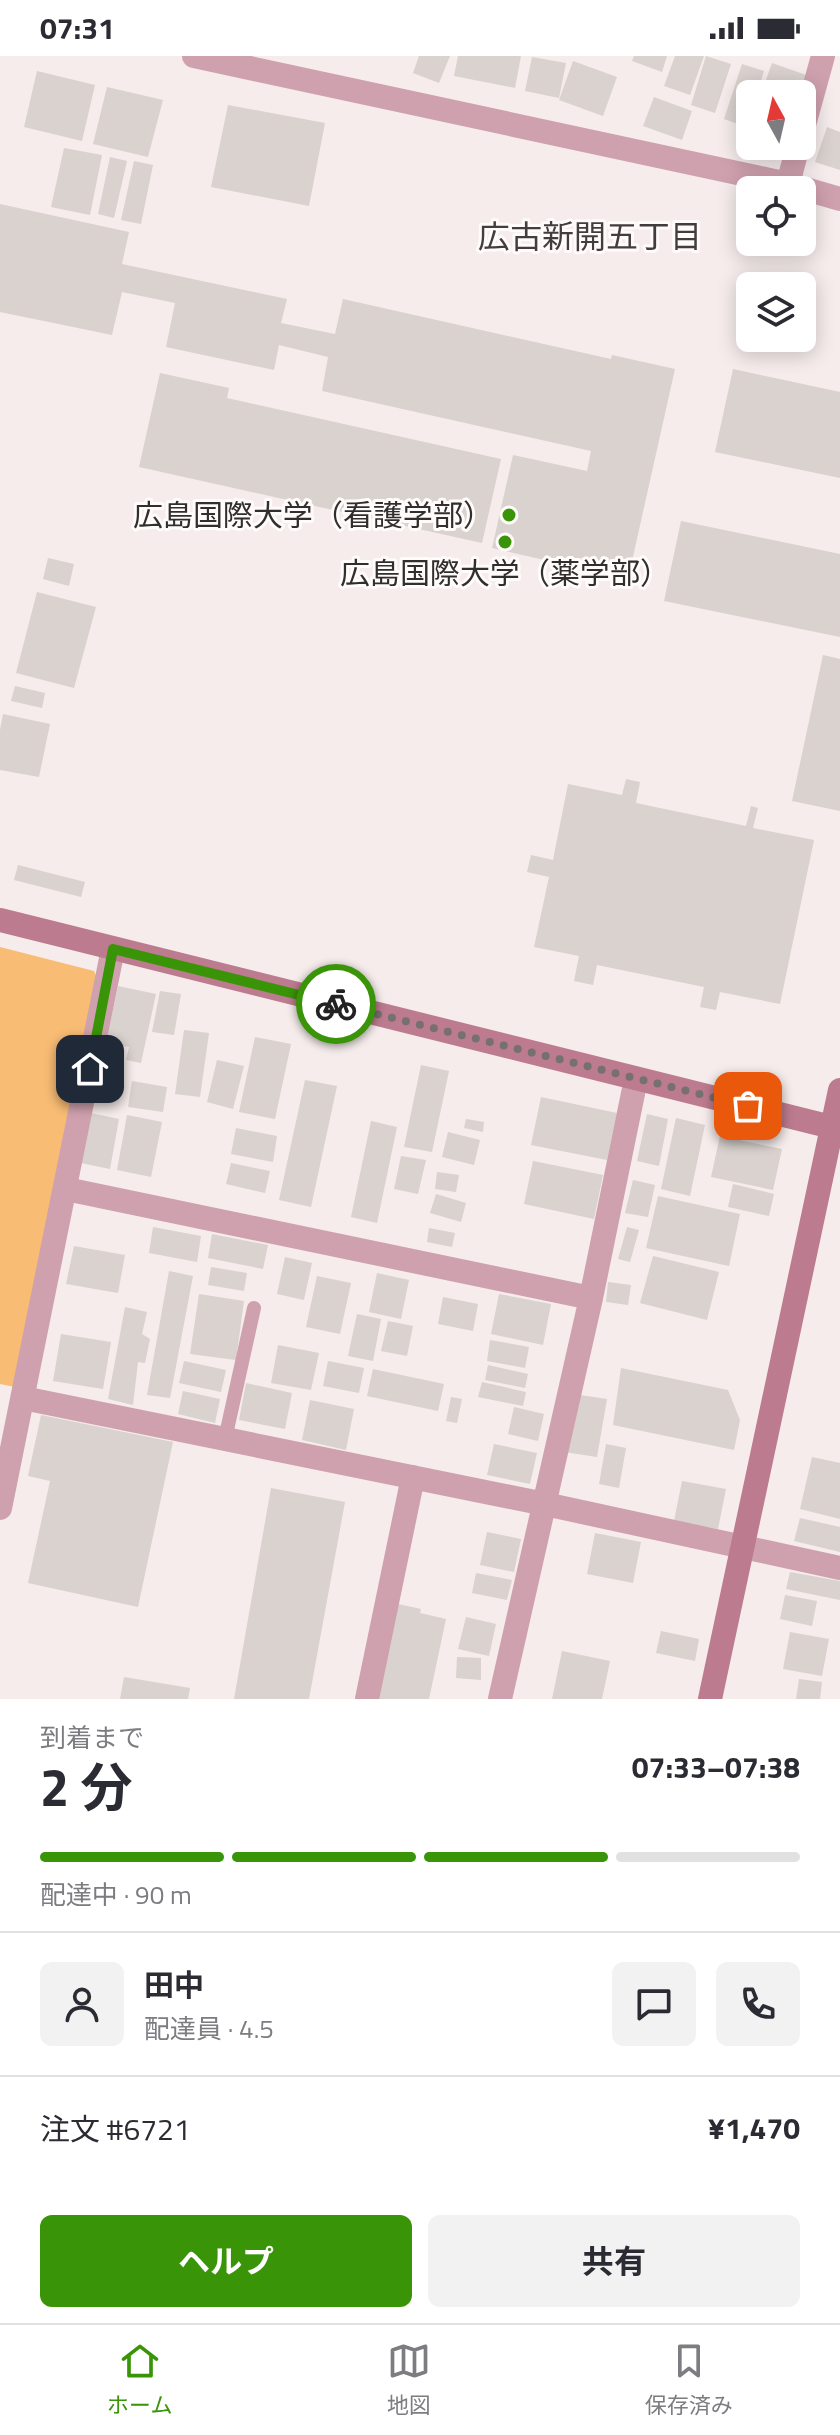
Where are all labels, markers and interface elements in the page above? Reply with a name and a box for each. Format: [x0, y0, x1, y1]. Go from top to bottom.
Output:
text: 07:31 [40, 5, 115, 51]
north arrow [736, 80, 816, 160]
map controls [736, 80, 816, 352]
button: locate [736, 176, 816, 256]
district label: 広古新開五丁目 [478, 212, 702, 260]
button: layers [736, 272, 816, 352]
place label: 広島国際大学（看護学部） [133, 492, 493, 538]
marker: 広島国際大学（看護学部） [500, 506, 518, 524]
marker: 広島国際大学（薬学部） [496, 533, 514, 551]
place label: 広島国際大学（薬学部） [340, 550, 670, 596]
courier [296, 964, 376, 1044]
icon: bike [314, 982, 358, 1026]
pin [56, 1035, 124, 1103]
icon: home [68, 1047, 112, 1091]
pin [714, 1072, 782, 1140]
icon: bag [726, 1084, 770, 1128]
text: 到着まで [40, 1718, 144, 1757]
text: 07:33–07:38 [632, 1744, 800, 1790]
text: 2 分 [40, 1747, 133, 1826]
text: 配達中 · 90 m [40, 1875, 192, 1914]
button: person [40, 1962, 124, 2046]
text: 田中 [144, 1962, 204, 2008]
button: chat [612, 1962, 696, 2046]
button: phone [716, 1962, 800, 2046]
text: 配達員 · 4.5 [144, 2009, 274, 2048]
text: ¥1,470 [708, 2105, 800, 2151]
text: 注文 #6721 [40, 2106, 191, 2152]
button: ヘルプ [40, 2215, 412, 2307]
button: 共有 [428, 2215, 800, 2307]
tab: ホーム [107, 2339, 172, 2422]
tab: 地図 [387, 2339, 431, 2422]
tab: 保存済み [645, 2339, 733, 2422]

